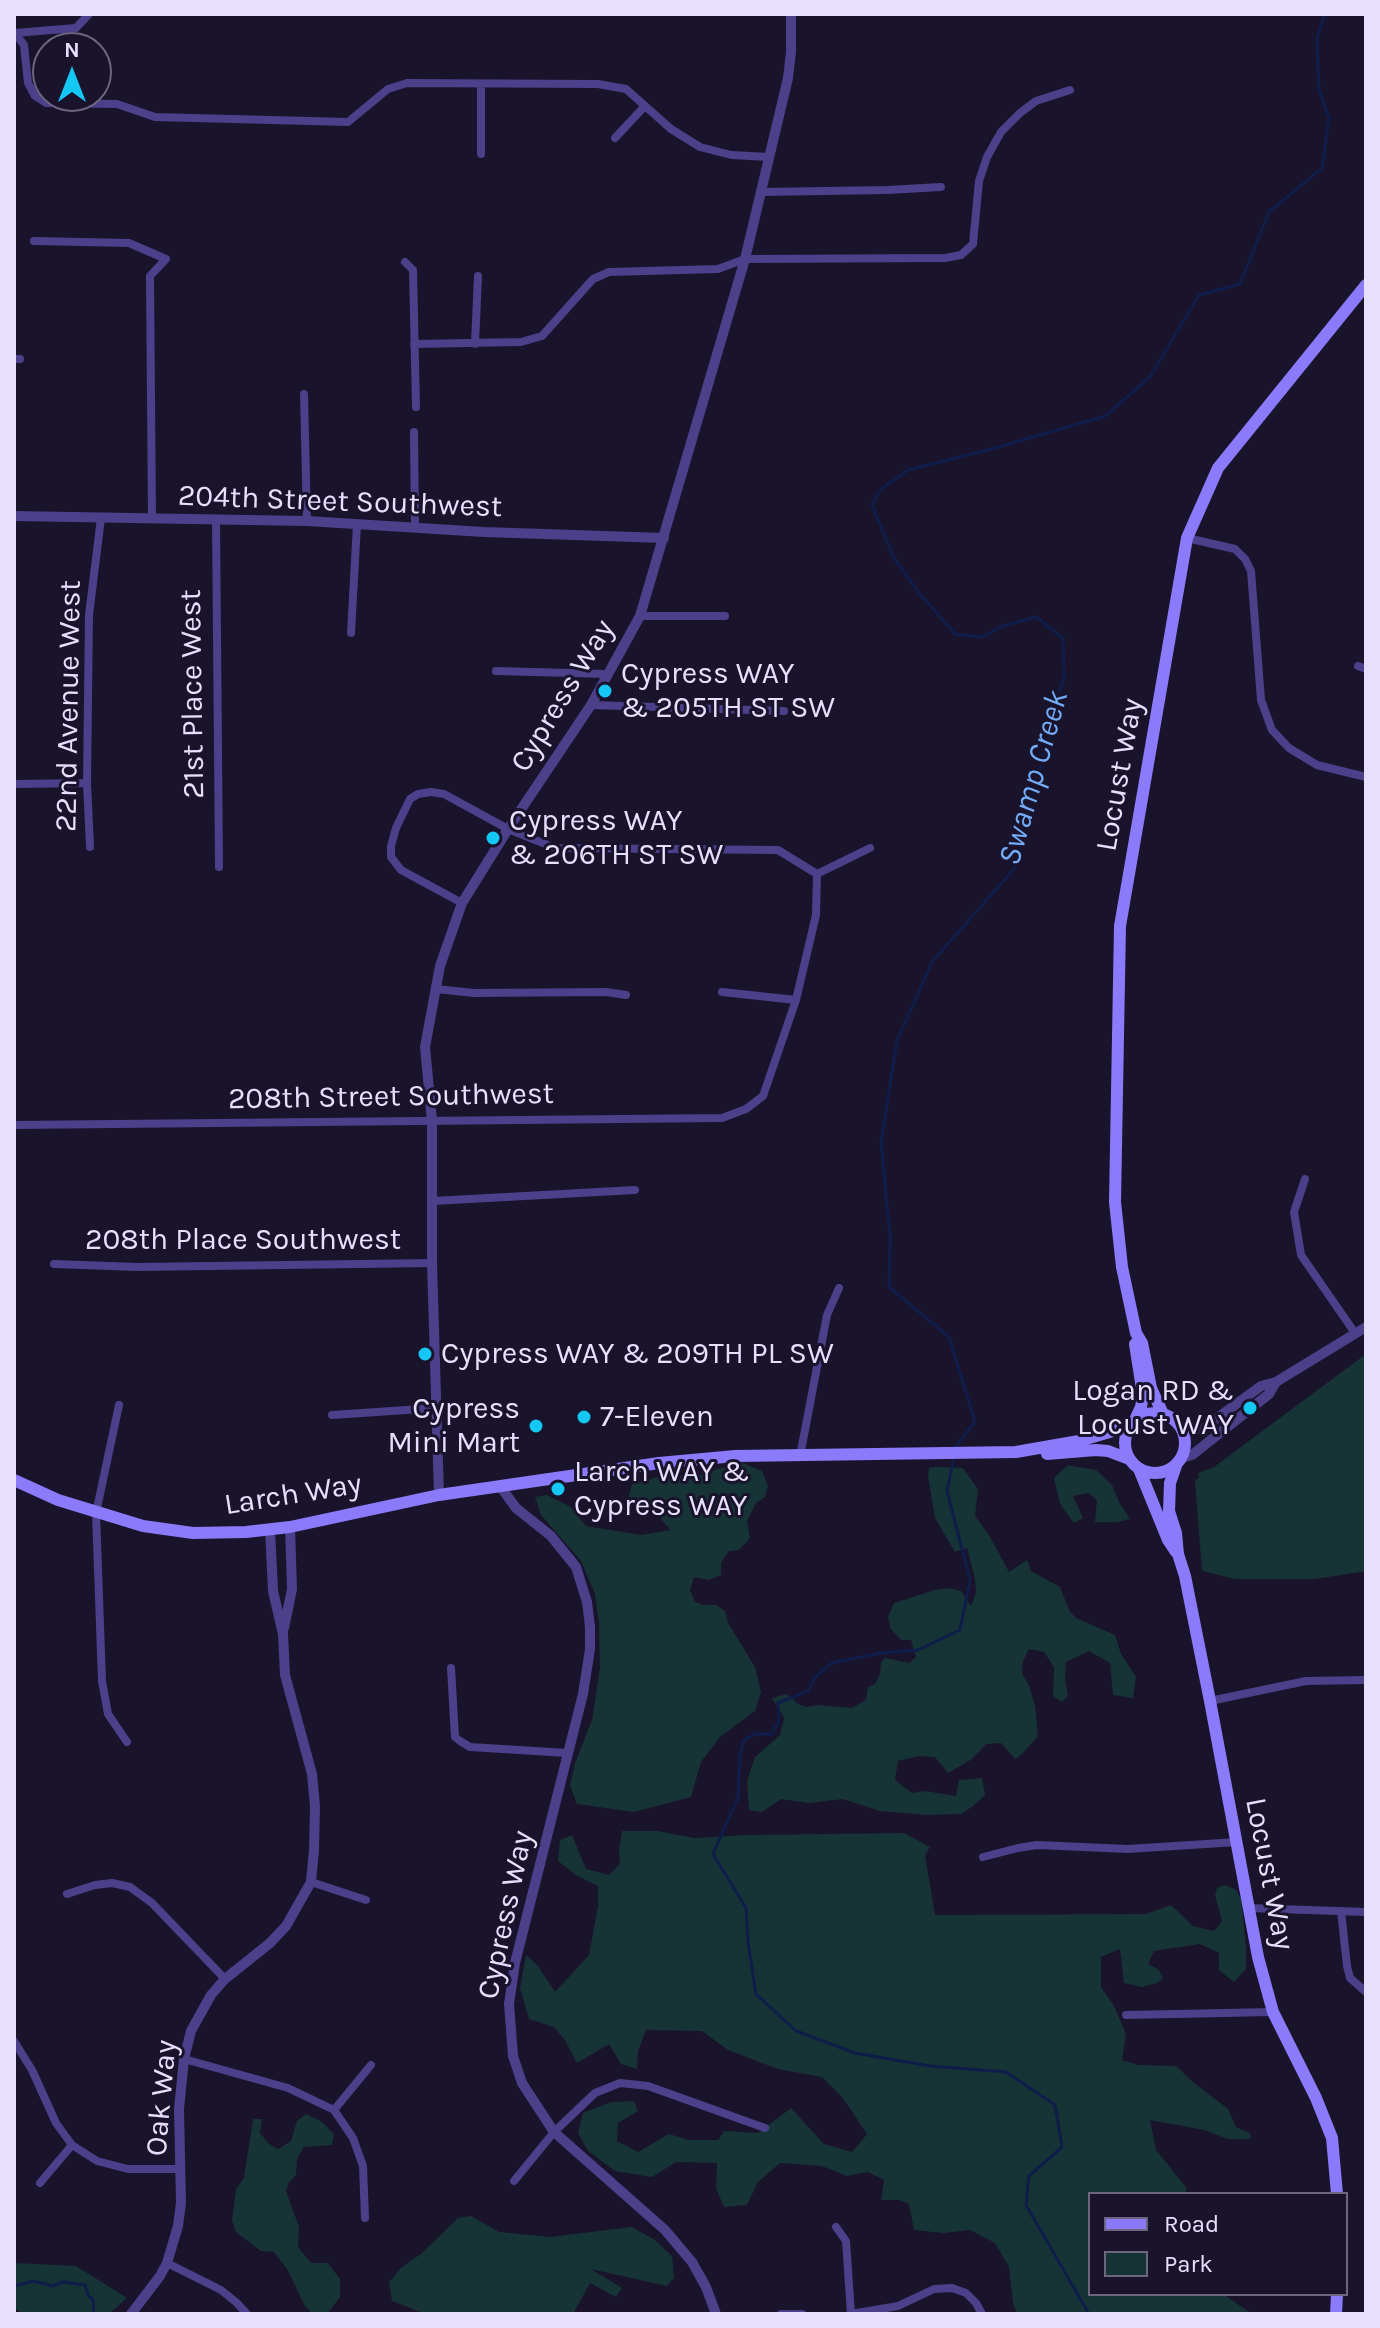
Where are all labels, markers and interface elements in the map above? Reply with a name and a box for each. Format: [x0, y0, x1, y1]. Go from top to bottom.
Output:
north arrow [32, 32, 112, 112]
text: N [64, 37, 80, 63]
street label: 204th Street Southwest [177, 478, 503, 526]
street label: 22nd Avenue West [49, 580, 89, 832]
street label: 21st Place West [173, 589, 213, 799]
street label: Cypress Way [504, 613, 622, 779]
place label: Cypress WAY & 205TH ST SW [621, 656, 835, 726]
marker: Cypress WAY & 205TH ST SW [596, 682, 614, 700]
water label: Swamp Creek [991, 686, 1077, 870]
street label: Locust Way [1089, 696, 1151, 854]
place label: Cypress WAY & 206TH ST SW [509, 803, 723, 874]
marker: Cypress WAY & 206TH ST SW [484, 829, 502, 847]
street label: 208th Street Southwest [228, 1076, 554, 1118]
street label: 208th Place Southwest [85, 1222, 401, 1258]
place label: Cypress WAY & 209TH PL SW [441, 1336, 834, 1372]
marker: Cypress WAY & 209TH PL SW [416, 1345, 434, 1363]
place label: Logan RD & Locust WAY [1072, 1373, 1234, 1444]
place label: Cypress Mini Mart [387, 1391, 520, 1462]
place label: 7-Eleven [600, 1399, 714, 1435]
marker: Logan RD & Locust WAY [1241, 1399, 1259, 1417]
marker: 7-Eleven [575, 1408, 593, 1426]
marker: Cypress Mini Mart [527, 1417, 545, 1435]
place label: Larch WAY & Cypress WAY [574, 1454, 749, 1524]
street label: Larch Way [222, 1466, 364, 1524]
marker: Larch WAY & Cypress WAY [549, 1480, 567, 1498]
street label: Locust Way [1237, 1795, 1301, 1953]
street label: Cypress Way [471, 1828, 541, 2002]
street label: Oak Way [139, 2039, 185, 2157]
legend [1088, 2192, 1348, 2296]
text: Road [1164, 2210, 1219, 2238]
text: Park [1164, 2250, 1213, 2278]

